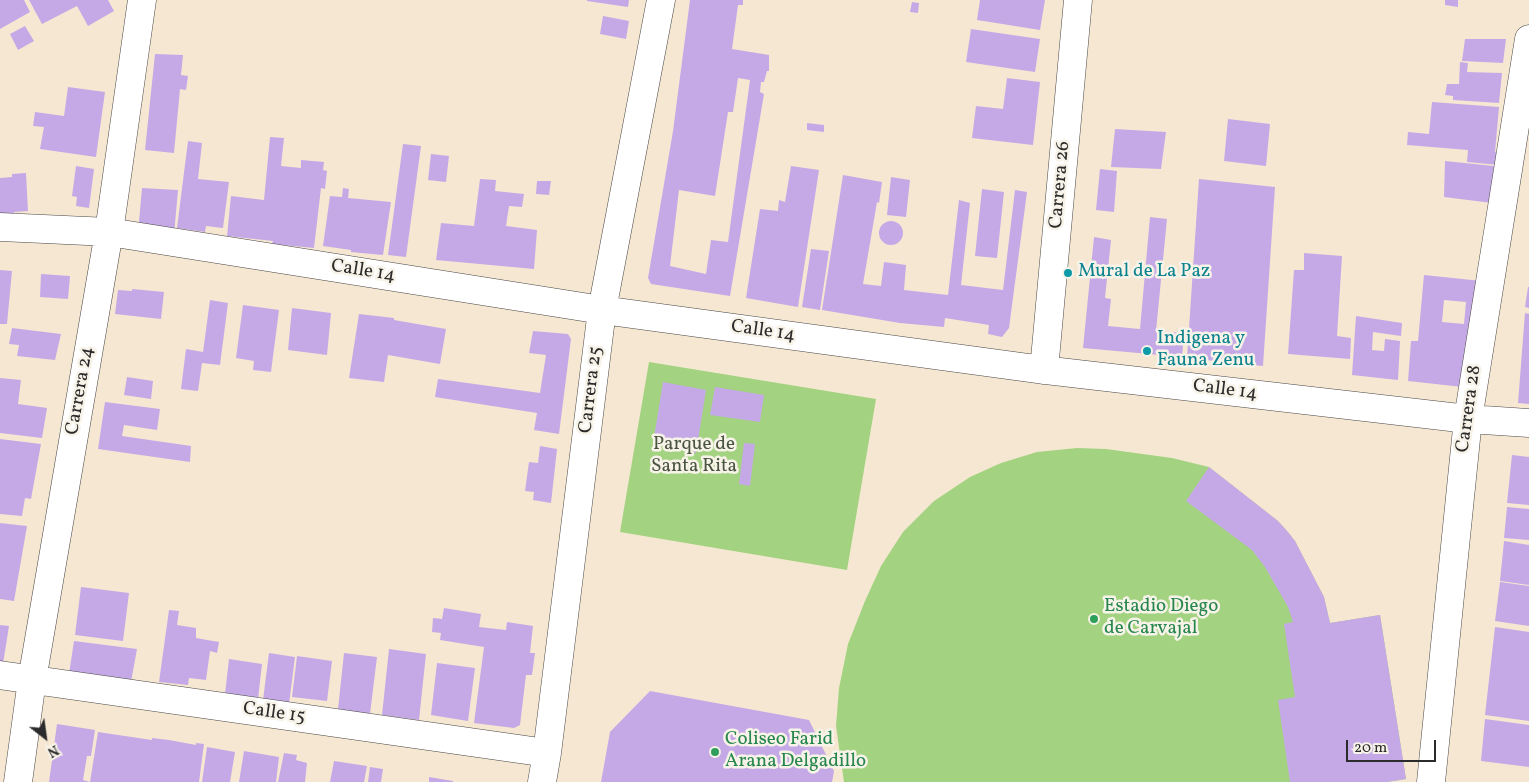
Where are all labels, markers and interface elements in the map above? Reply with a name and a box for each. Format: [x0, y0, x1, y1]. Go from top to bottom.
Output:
street label: Carrera 26 [1046, 140, 1076, 230]
street label: Calle 14 [329, 256, 397, 288]
place label: Mural de La Paz [1078, 262, 1210, 284]
marker: Mural de La Paz [1062, 267, 1074, 279]
street label: Calle 14 [729, 316, 797, 348]
place label: Indigena y Fauna Zenu [1157, 329, 1255, 373]
street label: Carrera 24 [62, 345, 100, 437]
street label: Carrera 25 [575, 345, 609, 435]
marker: Indigena y Fauna Zenu [1141, 345, 1153, 357]
street label: Carrera 28 [1453, 364, 1487, 454]
street label: Calle 14 [1191, 376, 1259, 406]
park label: Parque de Santa Rita [651, 435, 737, 479]
place label: Estadio Diego de Carvajal [1104, 597, 1218, 641]
marker: Estadio Diego de Carvajal [1088, 613, 1100, 625]
street label: Calle 15 [241, 698, 307, 730]
north arrow [20, 712, 70, 762]
place label: Coliseo Farid Arana Delgadillo [725, 730, 866, 774]
scale bar [1349, 730, 1439, 762]
text: 20 m [1354, 738, 1387, 759]
text: N [44, 740, 62, 761]
marker: Coliseo Farid Arana Delgadillo [709, 746, 721, 758]

